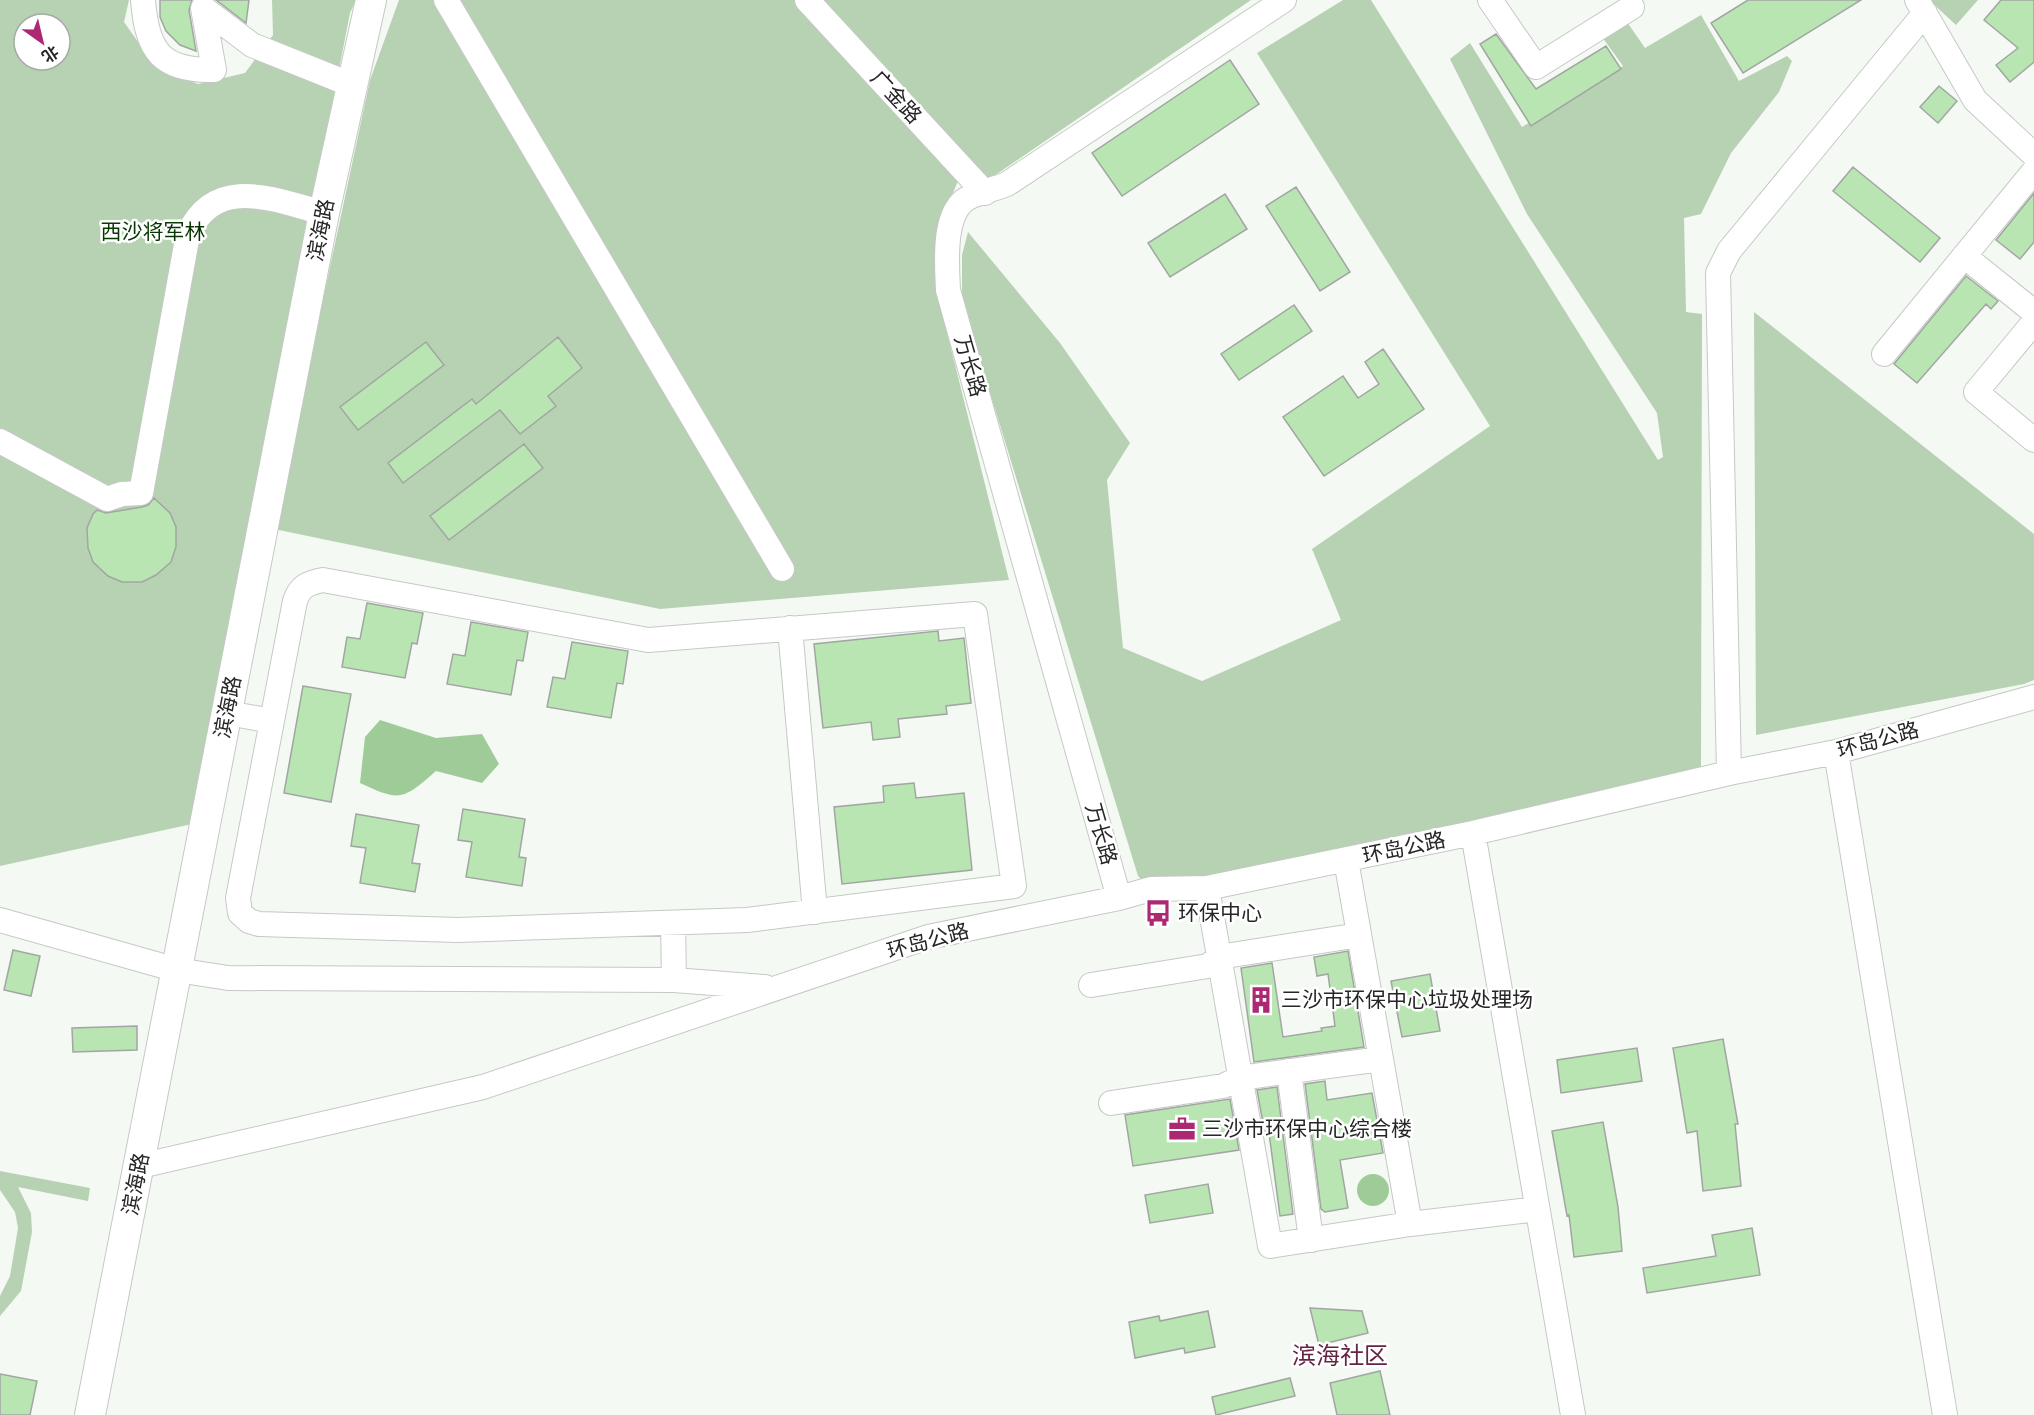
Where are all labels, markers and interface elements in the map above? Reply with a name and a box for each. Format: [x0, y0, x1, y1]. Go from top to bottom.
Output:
north arrow [12, 12, 72, 72]
text: 北 [38, 42, 62, 66]
street label: 广金路 [866, 65, 927, 128]
street label: 滨海路 [302, 197, 339, 263]
park label: 西沙将军林 [101, 219, 206, 244]
street label: 万长路 [950, 332, 991, 400]
street label: 滨海路 [209, 674, 246, 740]
street label: 环岛公路 [1834, 717, 1922, 762]
street label: 万长路 [1081, 800, 1122, 868]
street label: 环岛公路 [1360, 827, 1448, 868]
bus stop icon: 环保中心 [1143, 898, 1173, 928]
place label: 环保中心 [1178, 900, 1262, 925]
street label: 环岛公路 [884, 918, 972, 963]
building icon: 三沙市环保中心垃圾处理场 [1246, 985, 1276, 1015]
place label: 三沙市环保中心垃圾处理场 [1281, 987, 1533, 1012]
office icon: 三沙市环保中心综合楼 [1167, 1114, 1197, 1144]
place label: 三沙市环保中心综合楼 [1202, 1116, 1412, 1141]
street label: 滨海路 [117, 1151, 154, 1217]
district label: 滨海社区 [1292, 1342, 1388, 1370]

